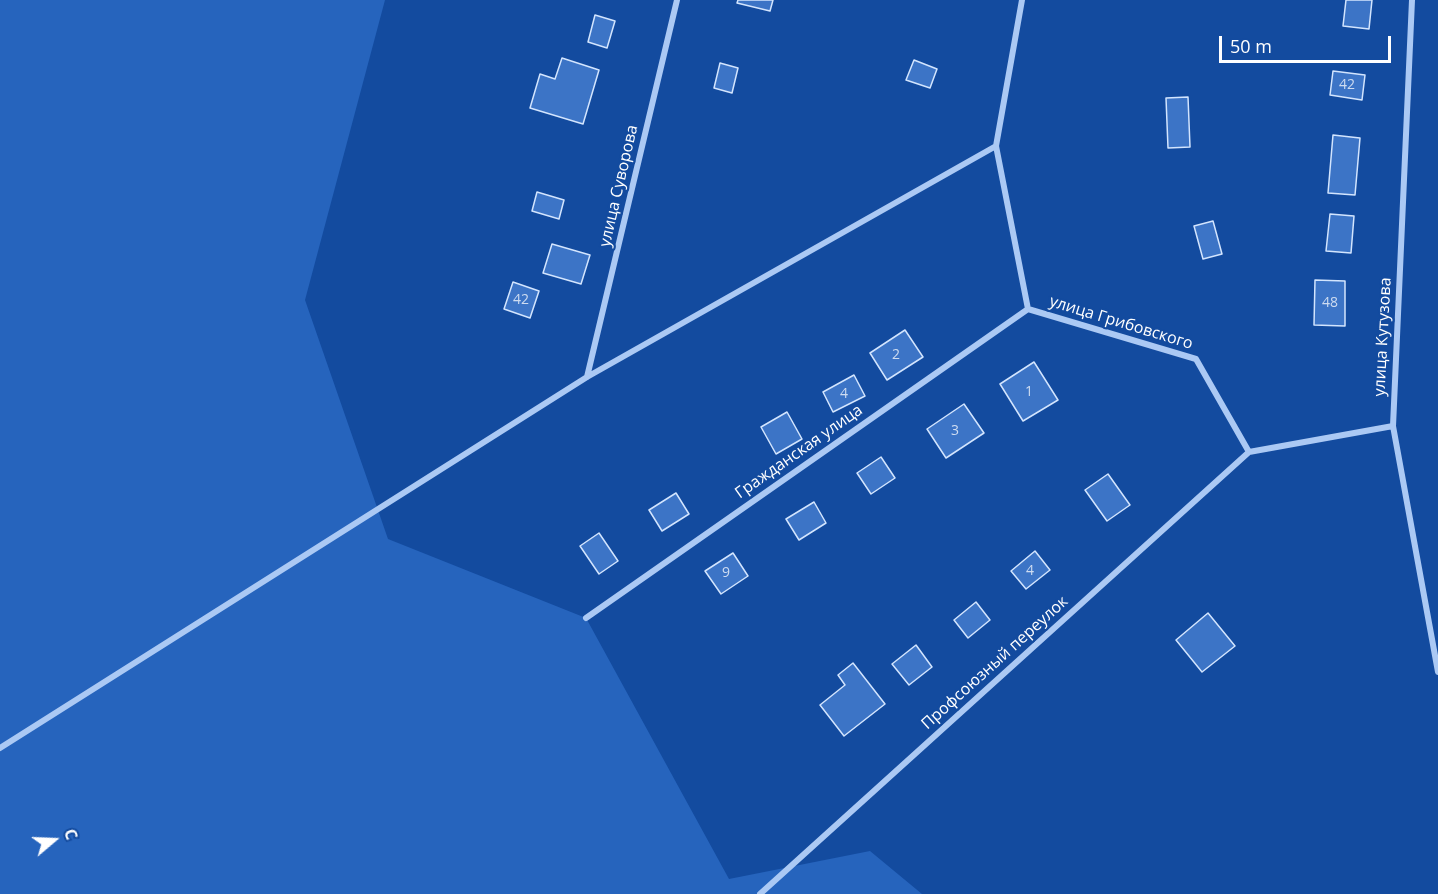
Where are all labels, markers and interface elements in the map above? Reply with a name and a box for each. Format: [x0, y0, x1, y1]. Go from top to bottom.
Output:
scale bar [1222, 24, 1394, 62]
text: 50 m [1230, 34, 1272, 58]
house number: 42 [1339, 77, 1355, 93]
street label: улица Суворова [596, 123, 642, 249]
street label: улица Кутузова [1370, 277, 1396, 397]
house number: 42 [513, 292, 529, 308]
street label: улица Грибовского [1047, 292, 1195, 354]
house number: 48 [1322, 295, 1338, 311]
house number: 2 [892, 347, 900, 363]
house number: 1 [1025, 384, 1033, 400]
house number: 4 [840, 386, 848, 402]
street label: Гражданская улица [732, 401, 866, 503]
house number: 3 [951, 423, 959, 439]
house number: 4 [1026, 563, 1034, 579]
house number: 9 [722, 565, 730, 581]
street label: Профсоюзный переулок [918, 592, 1072, 734]
north arrow [24, 810, 84, 870]
text: С [59, 826, 83, 843]

